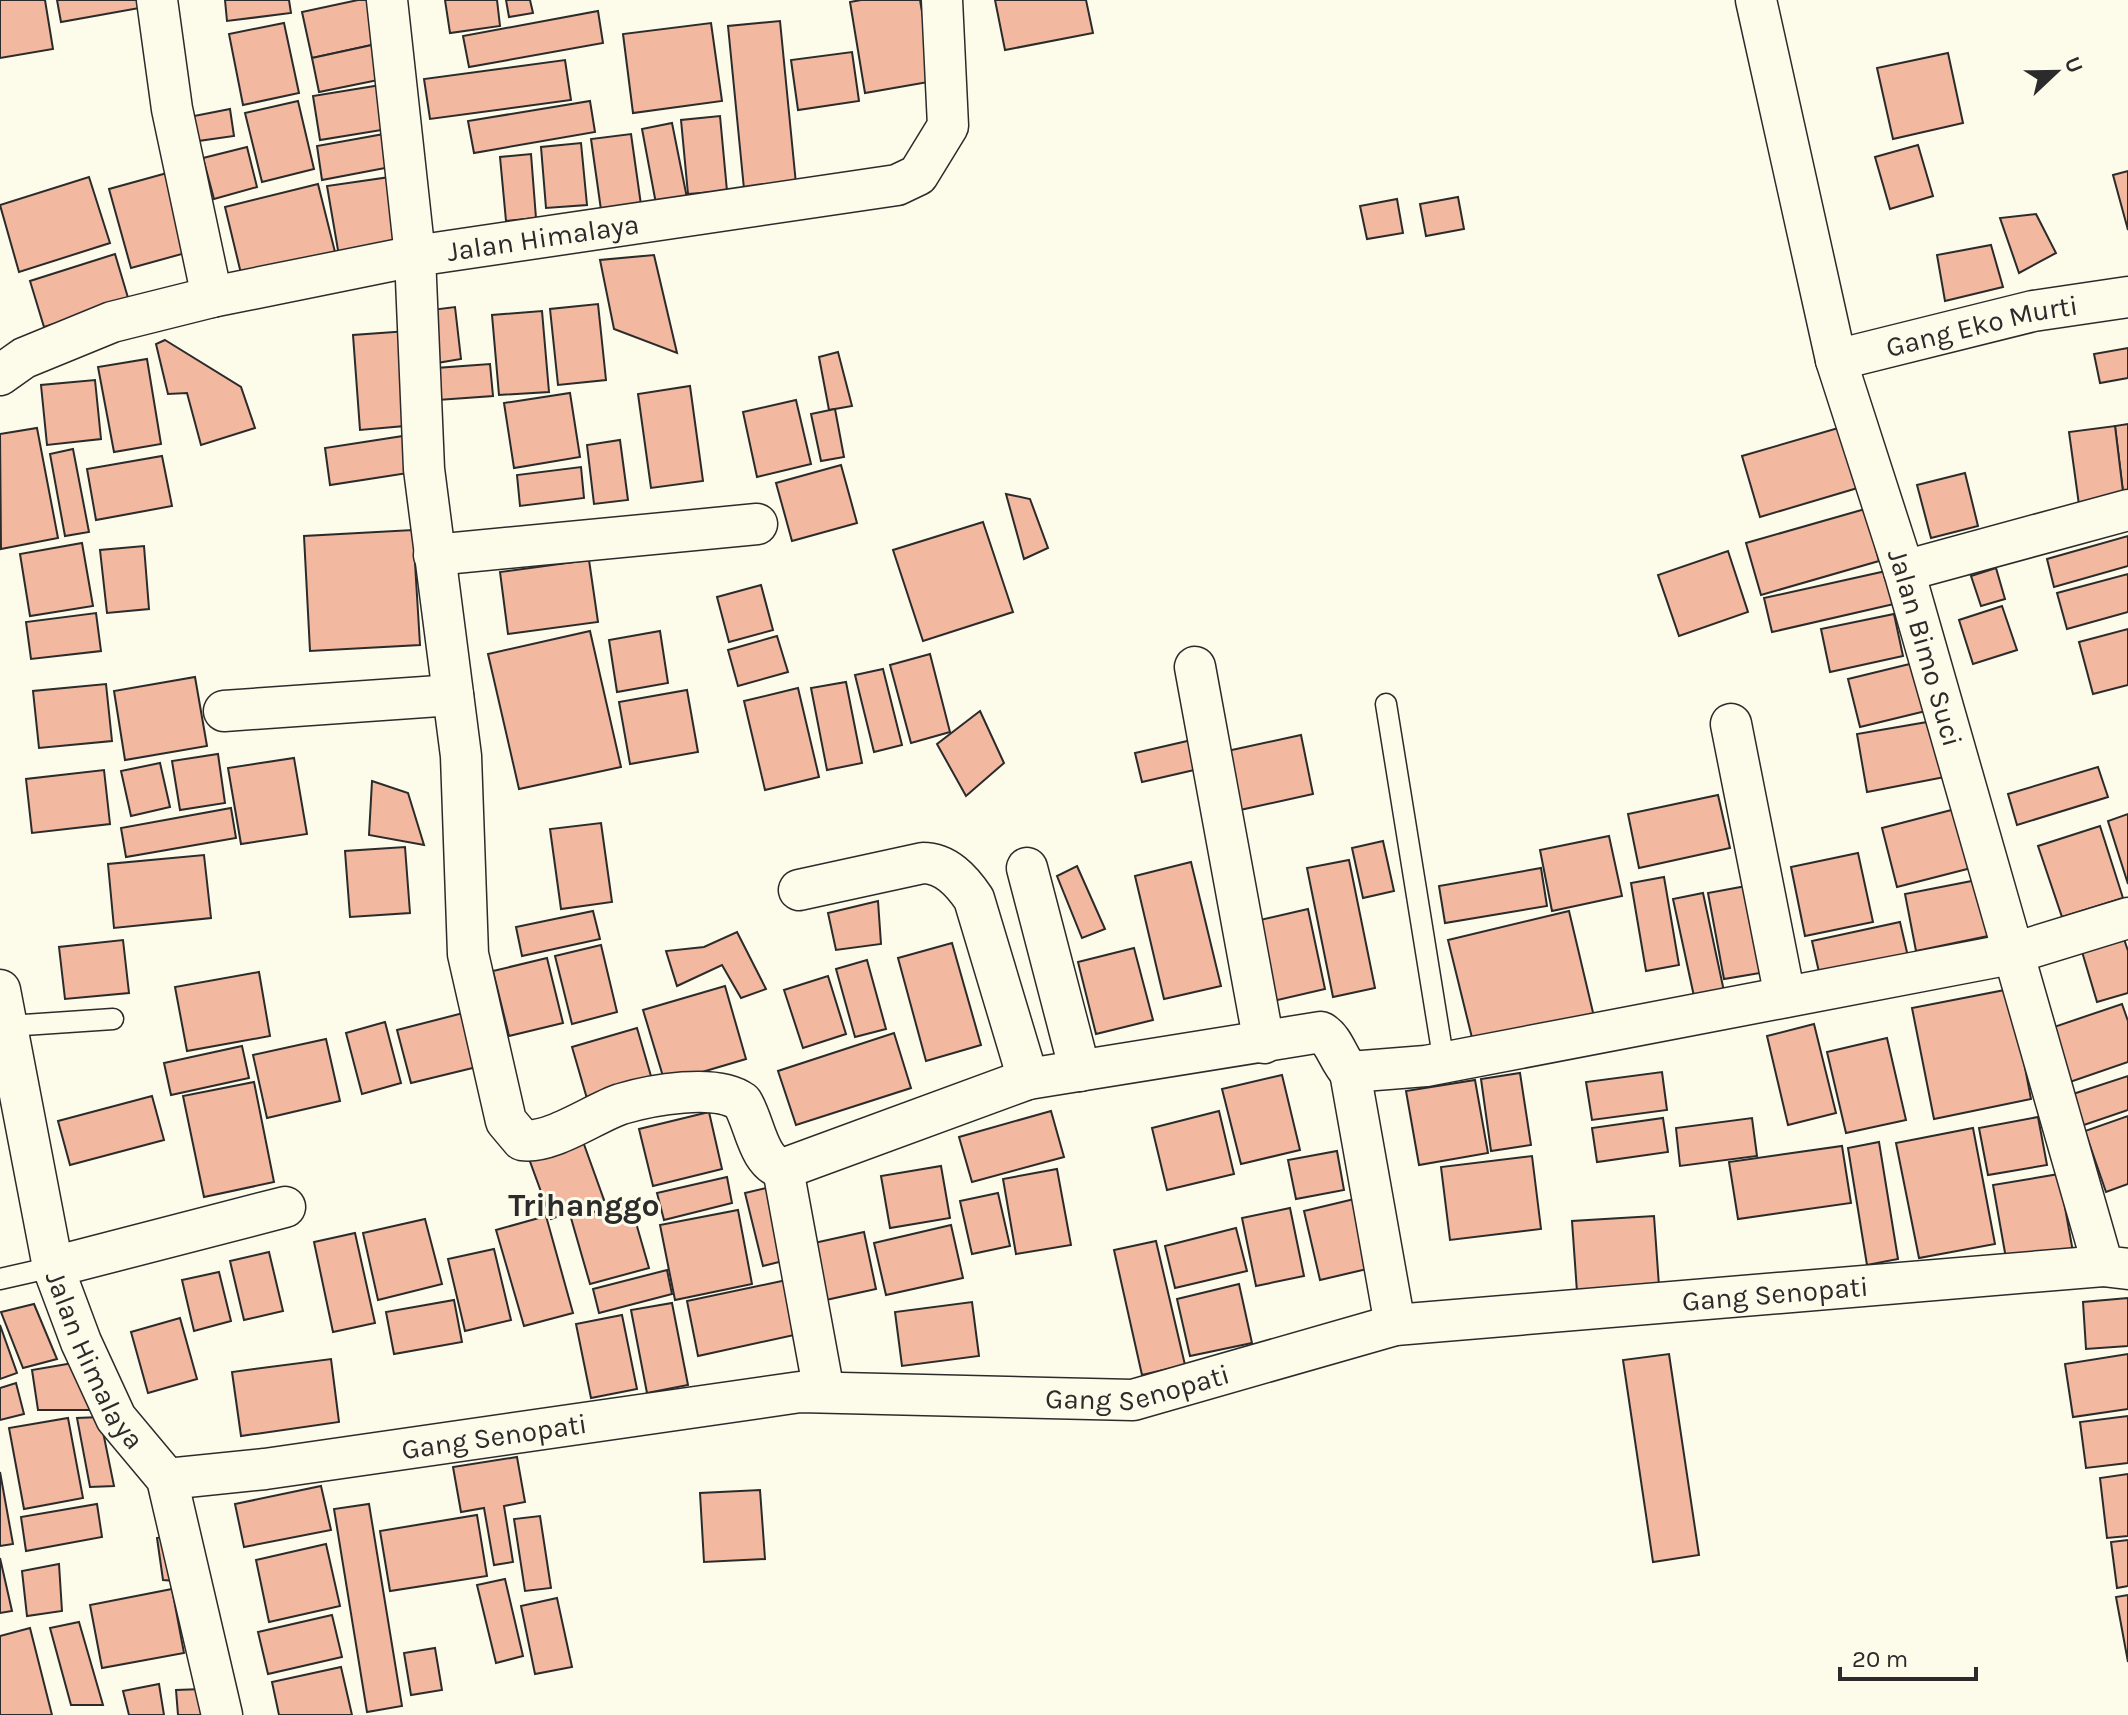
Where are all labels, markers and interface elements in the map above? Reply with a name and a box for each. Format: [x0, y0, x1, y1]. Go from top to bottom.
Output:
north arrow [2016, 32, 2096, 112]
text: U [2059, 53, 2089, 77]
street label: Jalan Himalaya [445, 207, 641, 268]
street label: Gang Eko Murti [1883, 289, 2080, 364]
street label: Jalan Bimo Suci [1881, 545, 1969, 750]
district label: Trihanggo [508, 1187, 660, 1224]
street label: Jalan Himalaya [39, 1266, 151, 1456]
street label: Gang Senopati [1680, 1270, 1870, 1318]
street label: Gang Senopati [1045, 1357, 1233, 1417]
street label: Gang Senopati [399, 1407, 589, 1466]
scale bar [1840, 1631, 1976, 1681]
text: 20 m [1852, 1645, 1908, 1673]

